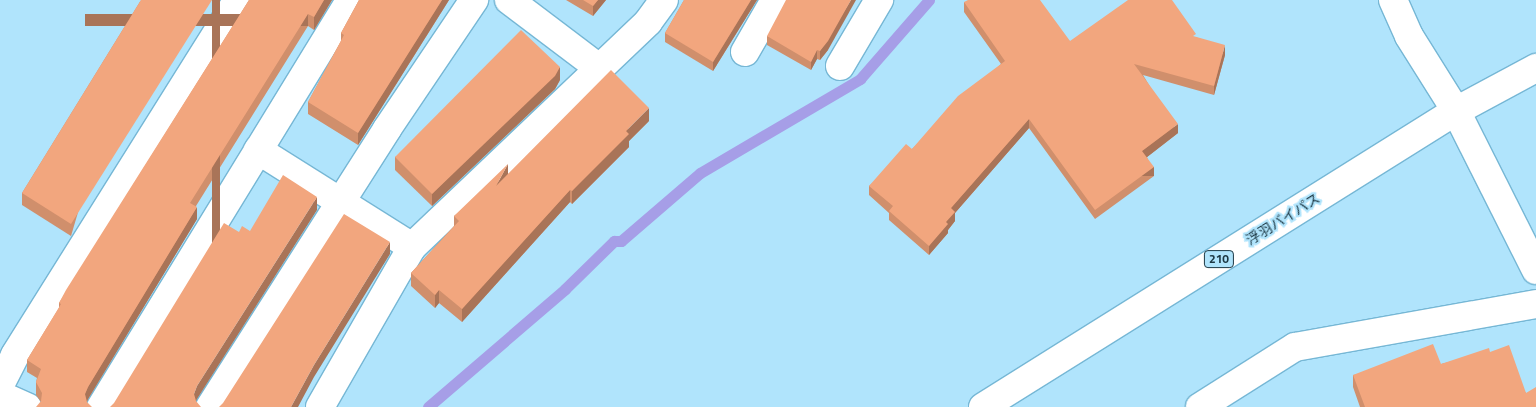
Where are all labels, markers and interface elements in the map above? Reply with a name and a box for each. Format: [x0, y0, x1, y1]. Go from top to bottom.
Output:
street label: 浮羽バイパス [1243, 190, 1323, 248]
road number: 210 [1203, 250, 1235, 268]

